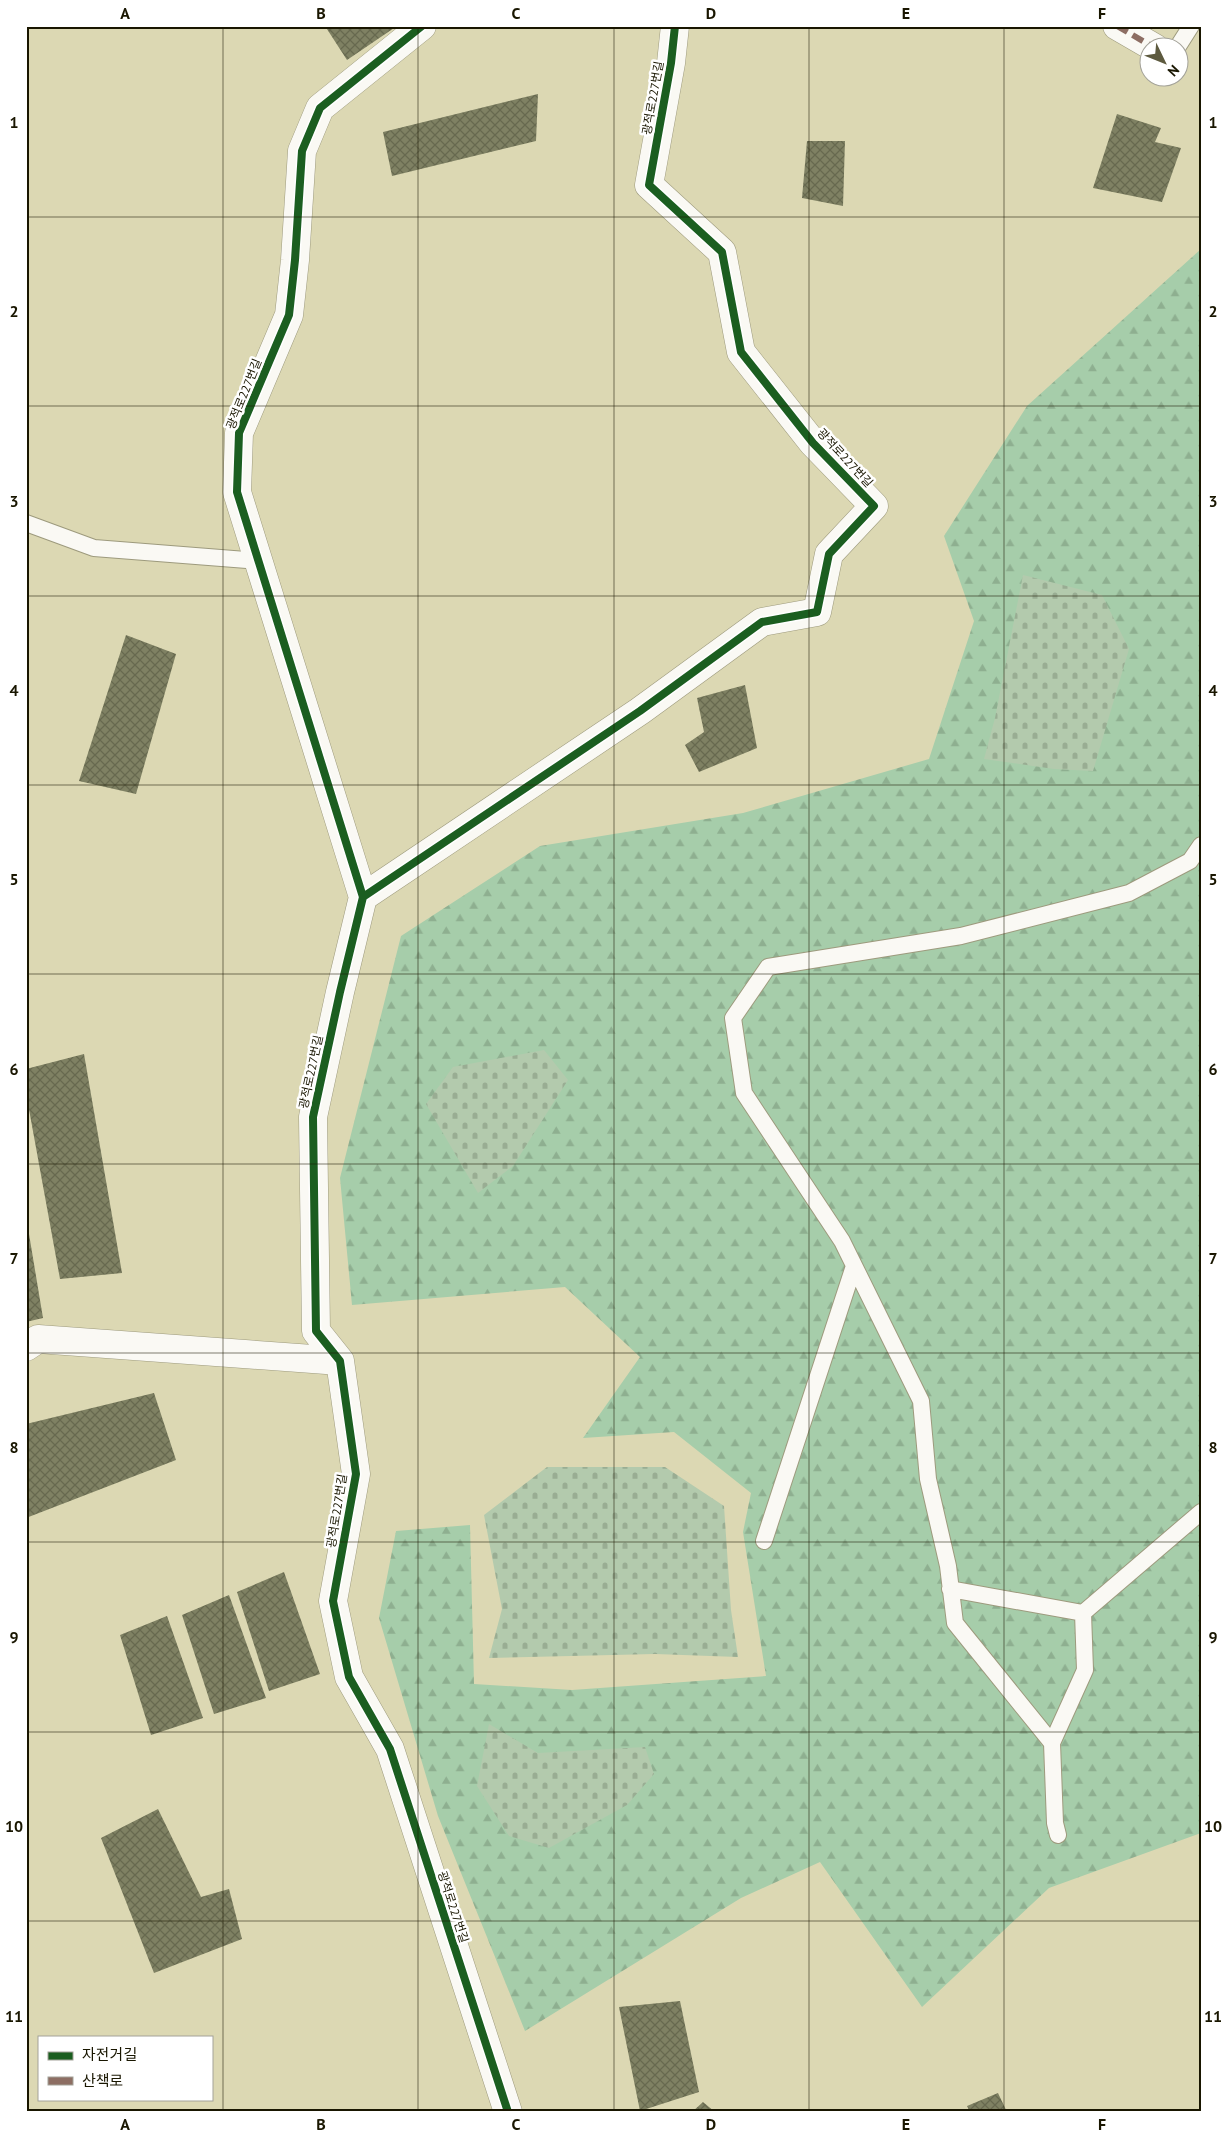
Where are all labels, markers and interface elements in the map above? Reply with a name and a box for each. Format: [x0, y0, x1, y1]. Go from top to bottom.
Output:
text: A [120, 3, 130, 23]
text: B [316, 3, 326, 23]
text: C [512, 3, 521, 23]
text: D [706, 3, 716, 23]
text: E [902, 3, 910, 23]
text: F [1098, 3, 1106, 23]
north arrow [1140, 38, 1190, 88]
street label: 광적로227번길 [639, 60, 666, 136]
text: N [1164, 61, 1183, 80]
text: 1 [9, 112, 19, 132]
text: 1 [1208, 112, 1218, 132]
text: 2 [9, 301, 19, 321]
text: 2 [1208, 301, 1218, 321]
street label: 광적로227번길 [223, 356, 265, 431]
street label: 광적로227번길 [814, 425, 876, 490]
text: 3 [9, 491, 19, 511]
text: 3 [1208, 491, 1218, 511]
text: 4 [9, 680, 19, 700]
text: 4 [1208, 680, 1218, 700]
text: 5 [9, 869, 19, 889]
text: 5 [1208, 869, 1218, 889]
street label: 광적로227번길 [295, 1034, 326, 1110]
text: 6 [9, 1059, 19, 1079]
text: 6 [1208, 1059, 1218, 1079]
text: 7 [9, 1248, 19, 1268]
text: 7 [1208, 1248, 1218, 1268]
text: 8 [9, 1437, 19, 1457]
text: 8 [1208, 1437, 1218, 1457]
street label: 광적로227번길 [323, 1473, 350, 1549]
text: 9 [9, 1627, 19, 1647]
text: 9 [1208, 1627, 1218, 1647]
text: 10 [5, 1816, 23, 1836]
text: 10 [1204, 1816, 1222, 1836]
street label: 광적로227번길 [435, 1869, 472, 1945]
text: 11 [5, 2006, 23, 2026]
text: 11 [1204, 2006, 1222, 2026]
legend [38, 2036, 212, 2100]
text: 자전거길 [82, 2045, 137, 2064]
text: 산책로 [82, 2071, 123, 2090]
text: A [120, 2114, 130, 2134]
text: B [316, 2114, 326, 2134]
text: C [512, 2114, 521, 2134]
text: D [706, 2114, 716, 2134]
text: E [902, 2114, 910, 2134]
text: F [1098, 2114, 1106, 2134]

